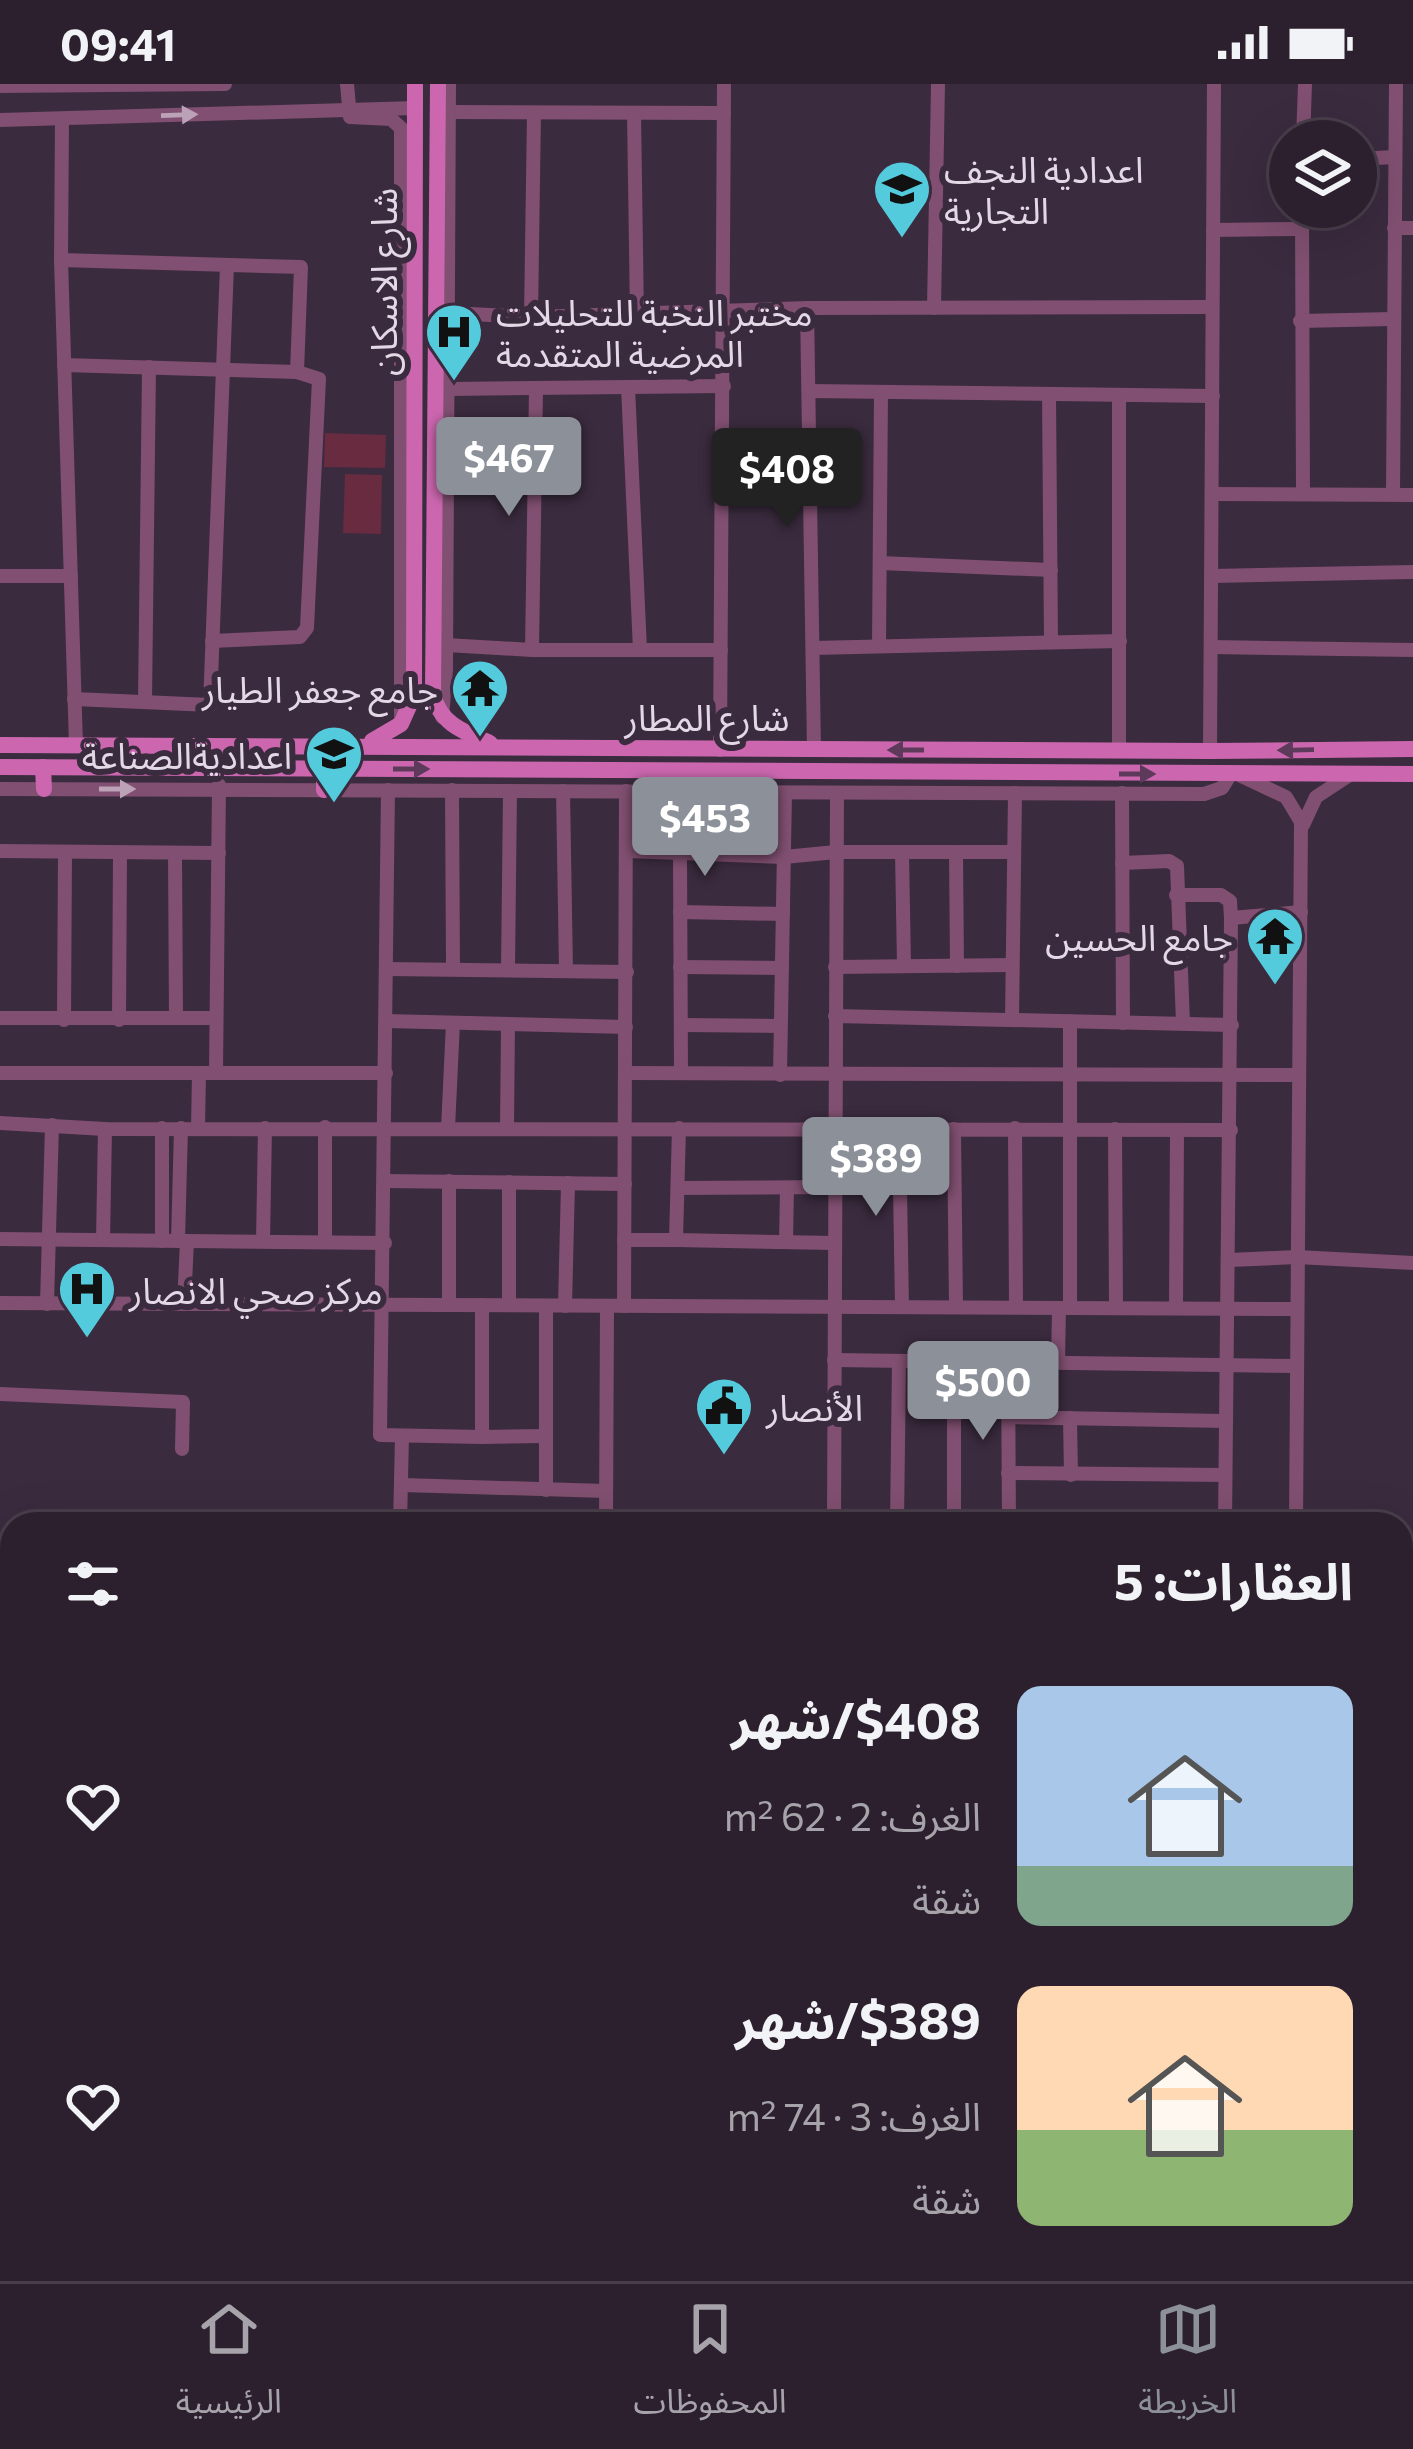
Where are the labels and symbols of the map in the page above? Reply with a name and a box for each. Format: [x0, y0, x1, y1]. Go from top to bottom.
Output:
one-way arrow [161, 105, 199, 124]
place label: اعدادية النجف التجارية [944, 146, 1143, 233]
school or university icon: اعدادية النجف التجارية [871, 158, 933, 240]
street label: شارع الاسكان [360, 188, 411, 376]
place label: مختبر النخبة للتحليلات المرضية المتقدمة [496, 289, 813, 376]
hospital icon: مختبر النخبة للتحليلات المرضية المتقدمة [423, 301, 485, 383]
pin: $467 [438, 417, 580, 519]
pin: $408 [716, 428, 858, 530]
temple icon: جامع جعفر الطيار [449, 657, 511, 739]
place label: جامع جعفر الطيار [201, 666, 438, 717]
street label: شارع المطار [623, 694, 790, 745]
school or university icon: اعداديةالصناعة [303, 723, 365, 805]
place label: اعداديةالصناعة [82, 732, 292, 776]
one-way arrow [886, 740, 924, 760]
one-way arrow [1276, 740, 1314, 760]
one-way arrow [393, 760, 431, 779]
one-way arrow [1119, 764, 1157, 784]
pin: $453 [634, 777, 776, 879]
one-way arrow [99, 779, 137, 799]
temple icon: جامع الحسين [1244, 905, 1306, 987]
place label: جامع الحسين [1045, 914, 1233, 965]
pin: $389 [805, 1117, 947, 1219]
hospital icon: مركز صحي الانصار [56, 1258, 118, 1340]
place label: مركز صحي الانصار [128, 1267, 383, 1319]
pin: $500 [912, 1341, 1054, 1443]
public building icon: الأنصار [693, 1375, 755, 1457]
place label: الأنصار [765, 1384, 863, 1430]

